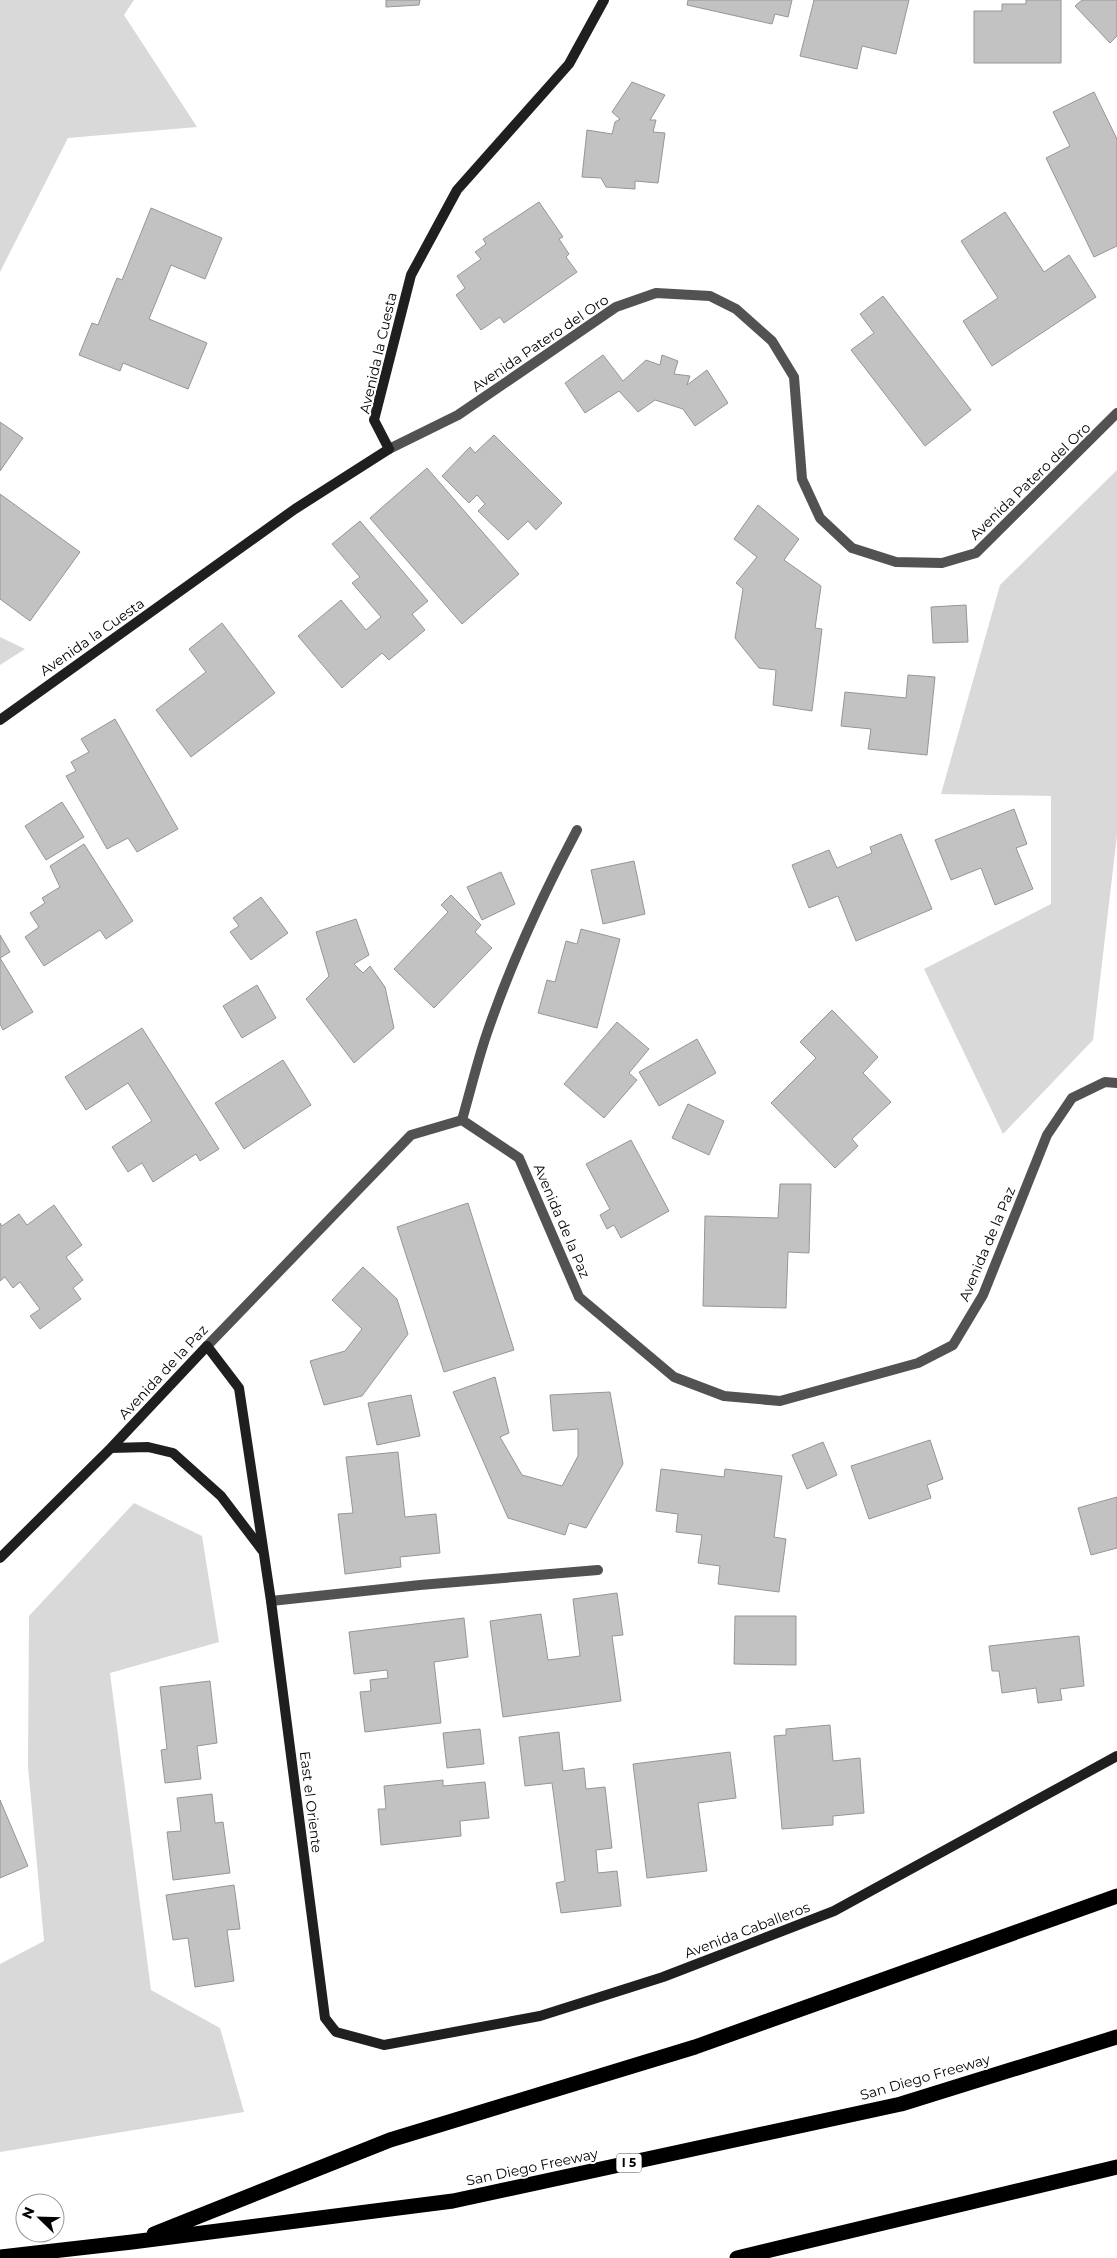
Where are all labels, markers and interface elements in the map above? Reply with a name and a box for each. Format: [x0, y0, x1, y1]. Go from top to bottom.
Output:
street label: Avenida Patero del Oro [468, 290, 612, 396]
street label: Avenida la Cuesta [355, 291, 401, 415]
street label: Avenida Patero del Oro [966, 418, 1094, 544]
street label: Avenida la Cuesta [36, 594, 148, 680]
street label: Avenida de la Paz [530, 1161, 594, 1281]
street label: Avenida de la Paz [955, 1184, 1019, 1304]
street label: Avenida de la Paz [115, 1321, 211, 1423]
street label: East el Oriente [296, 1750, 326, 1854]
street label: Avenida Caballeros [682, 1898, 812, 1962]
street label: San Diego Freeway [858, 2050, 992, 2104]
street label: San Diego Freeway [464, 2144, 600, 2190]
road number: I 5 [616, 2154, 642, 2172]
north arrow [15, 2193, 65, 2243]
text: N [18, 2204, 39, 2222]

